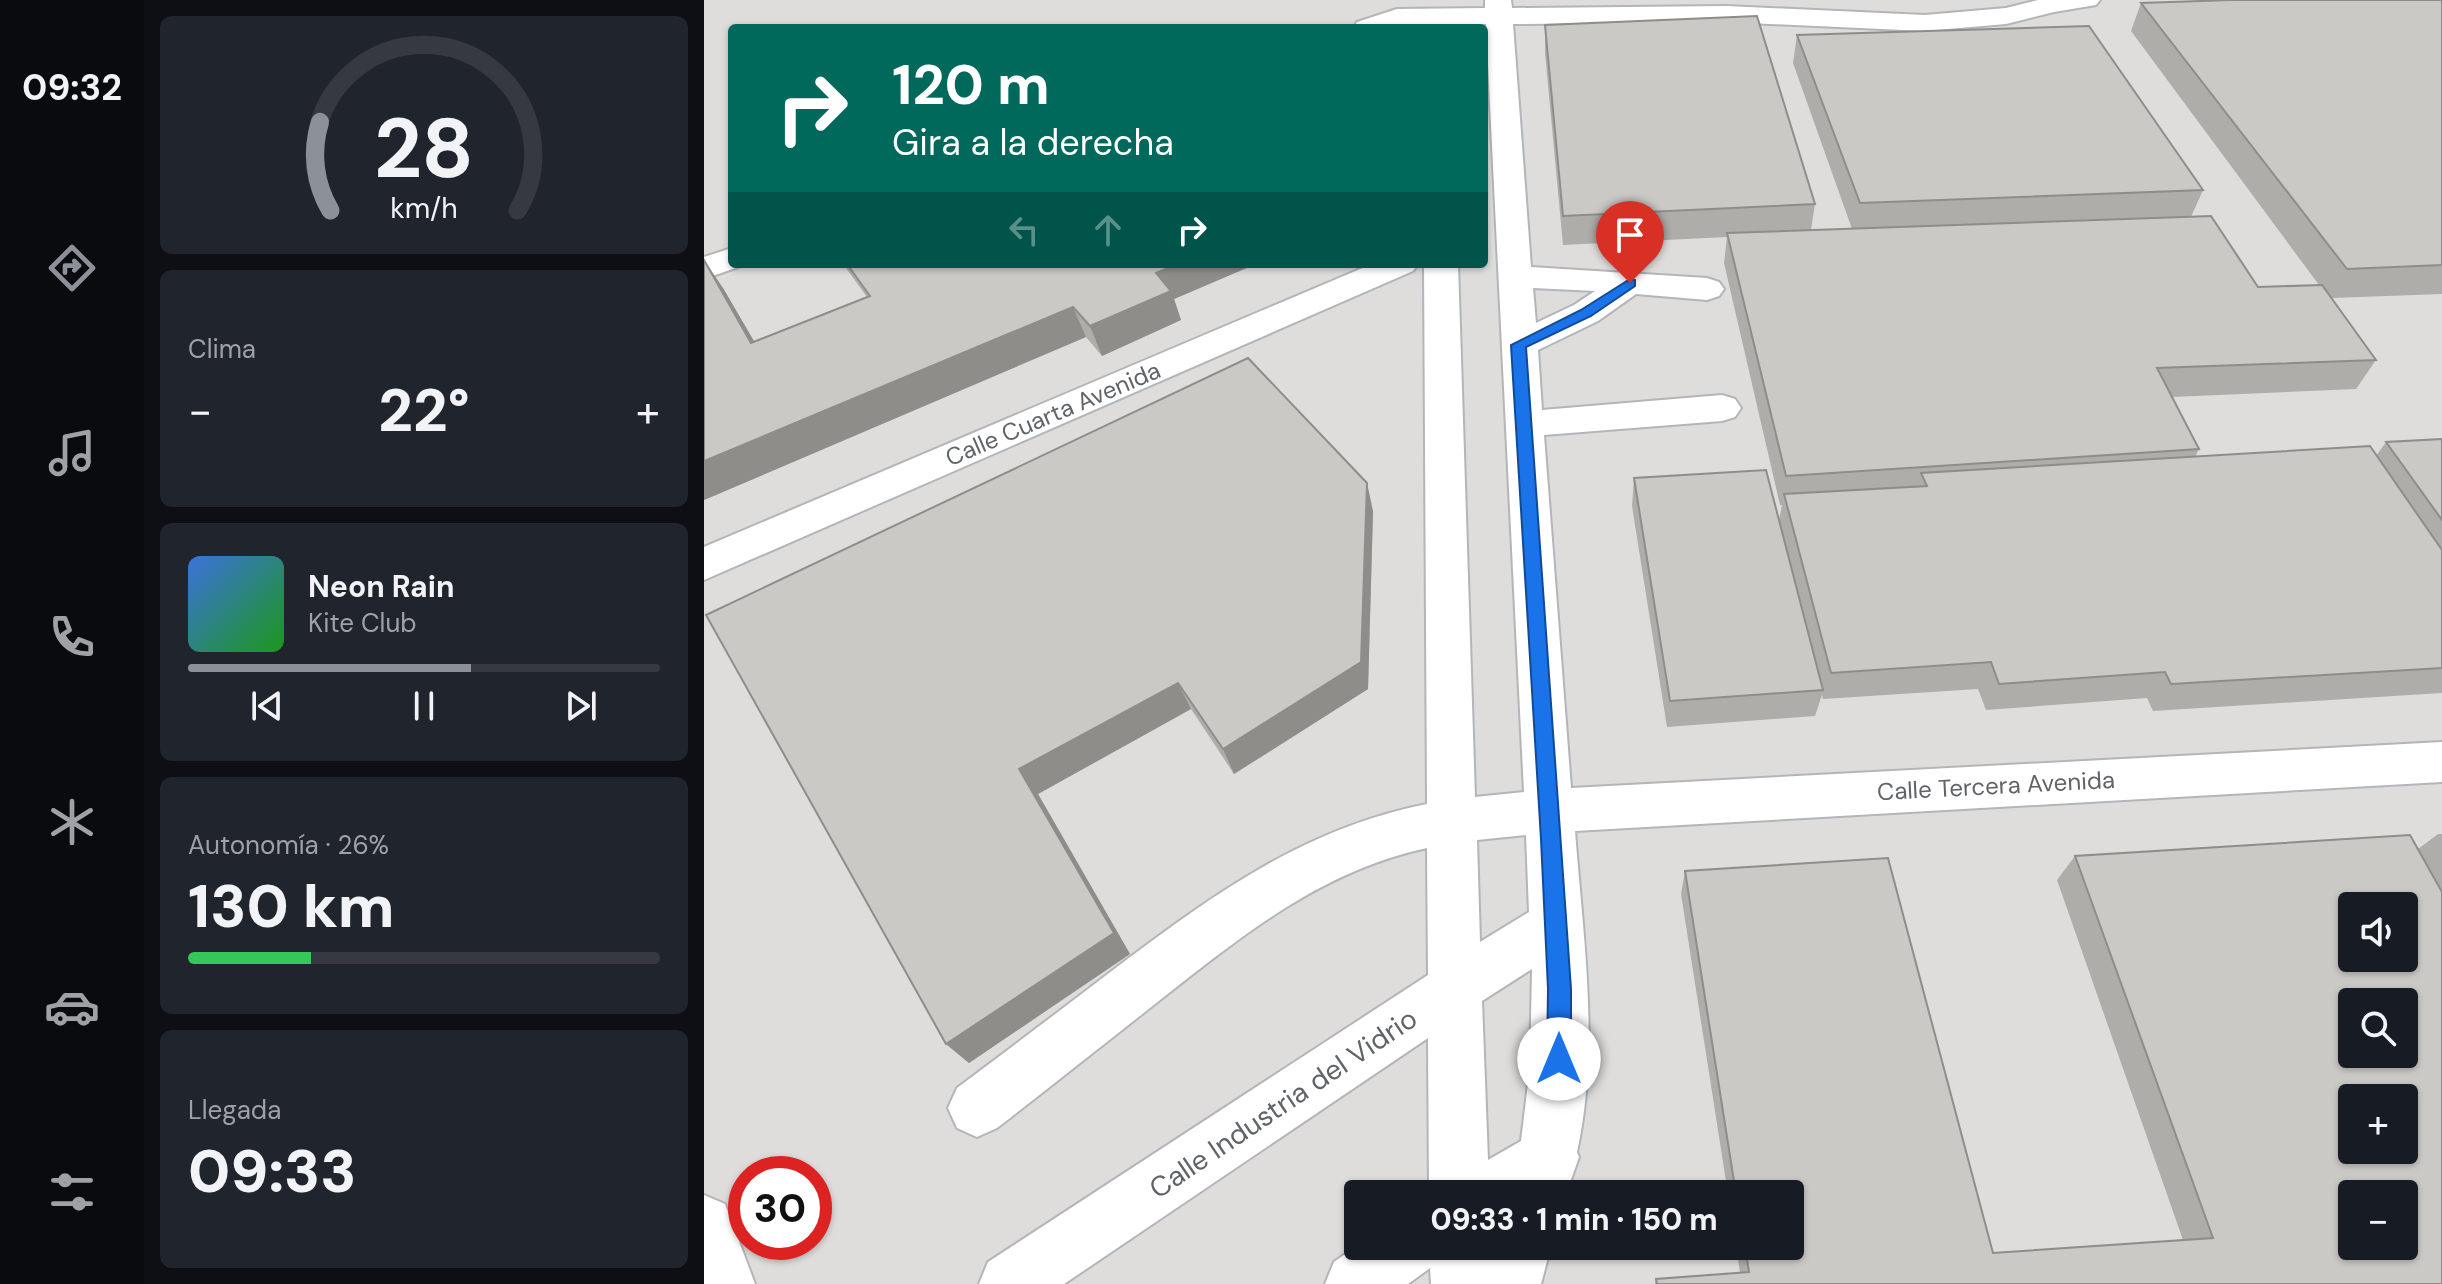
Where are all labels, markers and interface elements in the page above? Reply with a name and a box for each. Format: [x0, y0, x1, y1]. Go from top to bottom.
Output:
text: 120 m [892, 48, 1050, 121]
icon: right [760, 56, 864, 160]
text: 09:32 [22, 64, 122, 111]
text: 28 [374, 93, 474, 202]
text: Gira a la derecha [892, 119, 1174, 166]
text: km/h [390, 190, 458, 227]
pin [1596, 201, 1664, 283]
icon: left [1002, 208, 1046, 252]
icon: ahead [1086, 208, 1130, 252]
icon: right [1170, 208, 1214, 252]
icon: arrive [1608, 213, 1652, 257]
icon: directions [44, 240, 100, 296]
text: Clima [188, 332, 256, 366]
street label: Calle Cuarta Avenida [941, 354, 1165, 473]
text: 22° [378, 371, 470, 450]
text: − [188, 382, 212, 440]
text: + [636, 382, 660, 440]
icon: music [44, 425, 100, 481]
text: Neon Rain [308, 567, 454, 606]
text: Kite Club [308, 606, 417, 640]
icon: phone [44, 609, 100, 665]
icon: previous [245, 684, 289, 728]
icon: pause [402, 684, 446, 728]
icon: next [559, 684, 603, 728]
street label: Calle Tercera Avenida [1876, 764, 2116, 807]
icon: climate [44, 794, 100, 850]
text: Autonomía · 26% [188, 828, 389, 862]
text: 130 km [188, 867, 395, 946]
map controls [2338, 892, 2418, 1260]
button: sound [2338, 892, 2418, 972]
icon: car [44, 979, 100, 1035]
button: search [2338, 988, 2418, 1068]
street label: Calle Industria del Vidrio [1142, 1000, 1424, 1207]
position arrow [1517, 1017, 1601, 1101]
button: + [2338, 1084, 2418, 1164]
text: Llegada [188, 1093, 281, 1127]
text: 09:33 [188, 1132, 357, 1211]
speed limit sign: 30 [728, 1156, 832, 1260]
icon: filters [44, 1164, 100, 1220]
button: − [2338, 1180, 2418, 1260]
text: 09:33 · 1 min · 150 m [1430, 1200, 1718, 1239]

